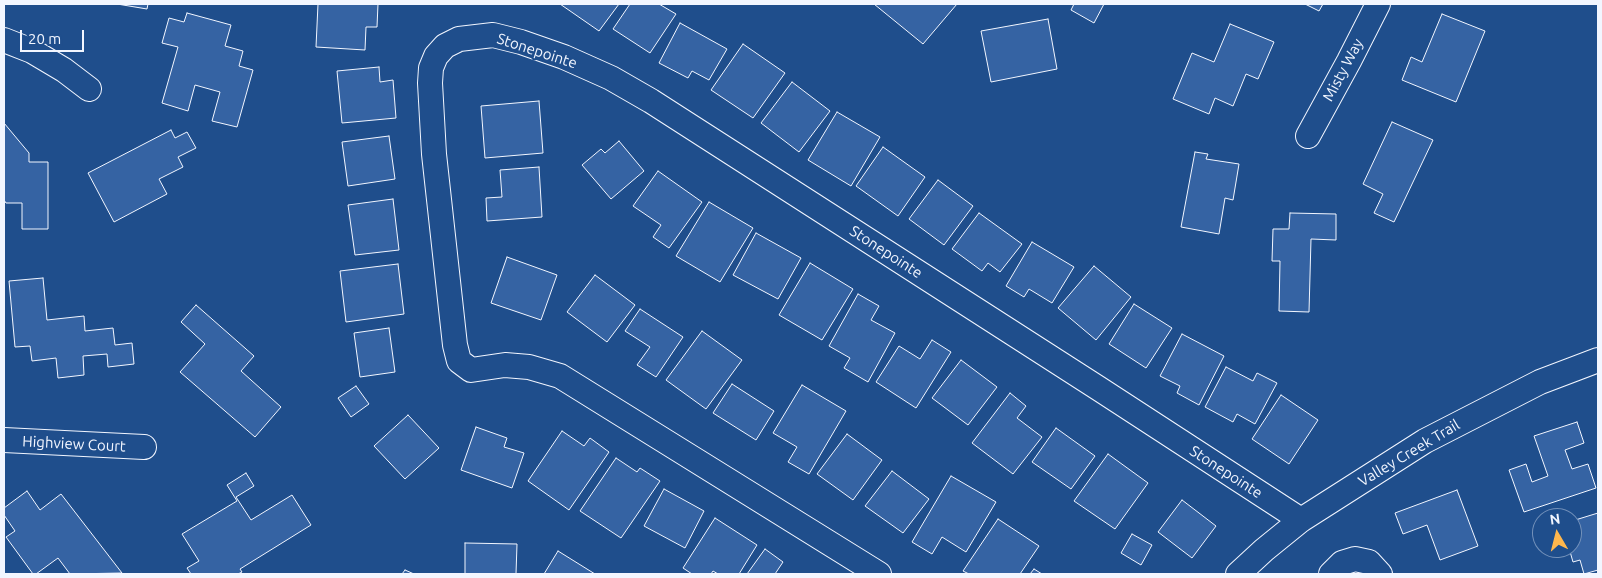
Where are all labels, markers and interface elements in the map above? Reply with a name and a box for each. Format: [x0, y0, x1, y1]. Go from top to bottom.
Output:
scale bar [22, 20, 86, 52]
text: 20 m [28, 30, 61, 47]
street label: Stonepointe [495, 30, 579, 72]
street label: Misty Way [1319, 36, 1367, 104]
street label: Stonepointe [846, 222, 926, 282]
street label: Valley Creek Trail [1355, 416, 1463, 490]
street label: Highview Court [22, 432, 126, 456]
street label: Stonepointe [1186, 442, 1266, 502]
north arrow [1532, 508, 1582, 558]
text: N [1549, 510, 1561, 528]

